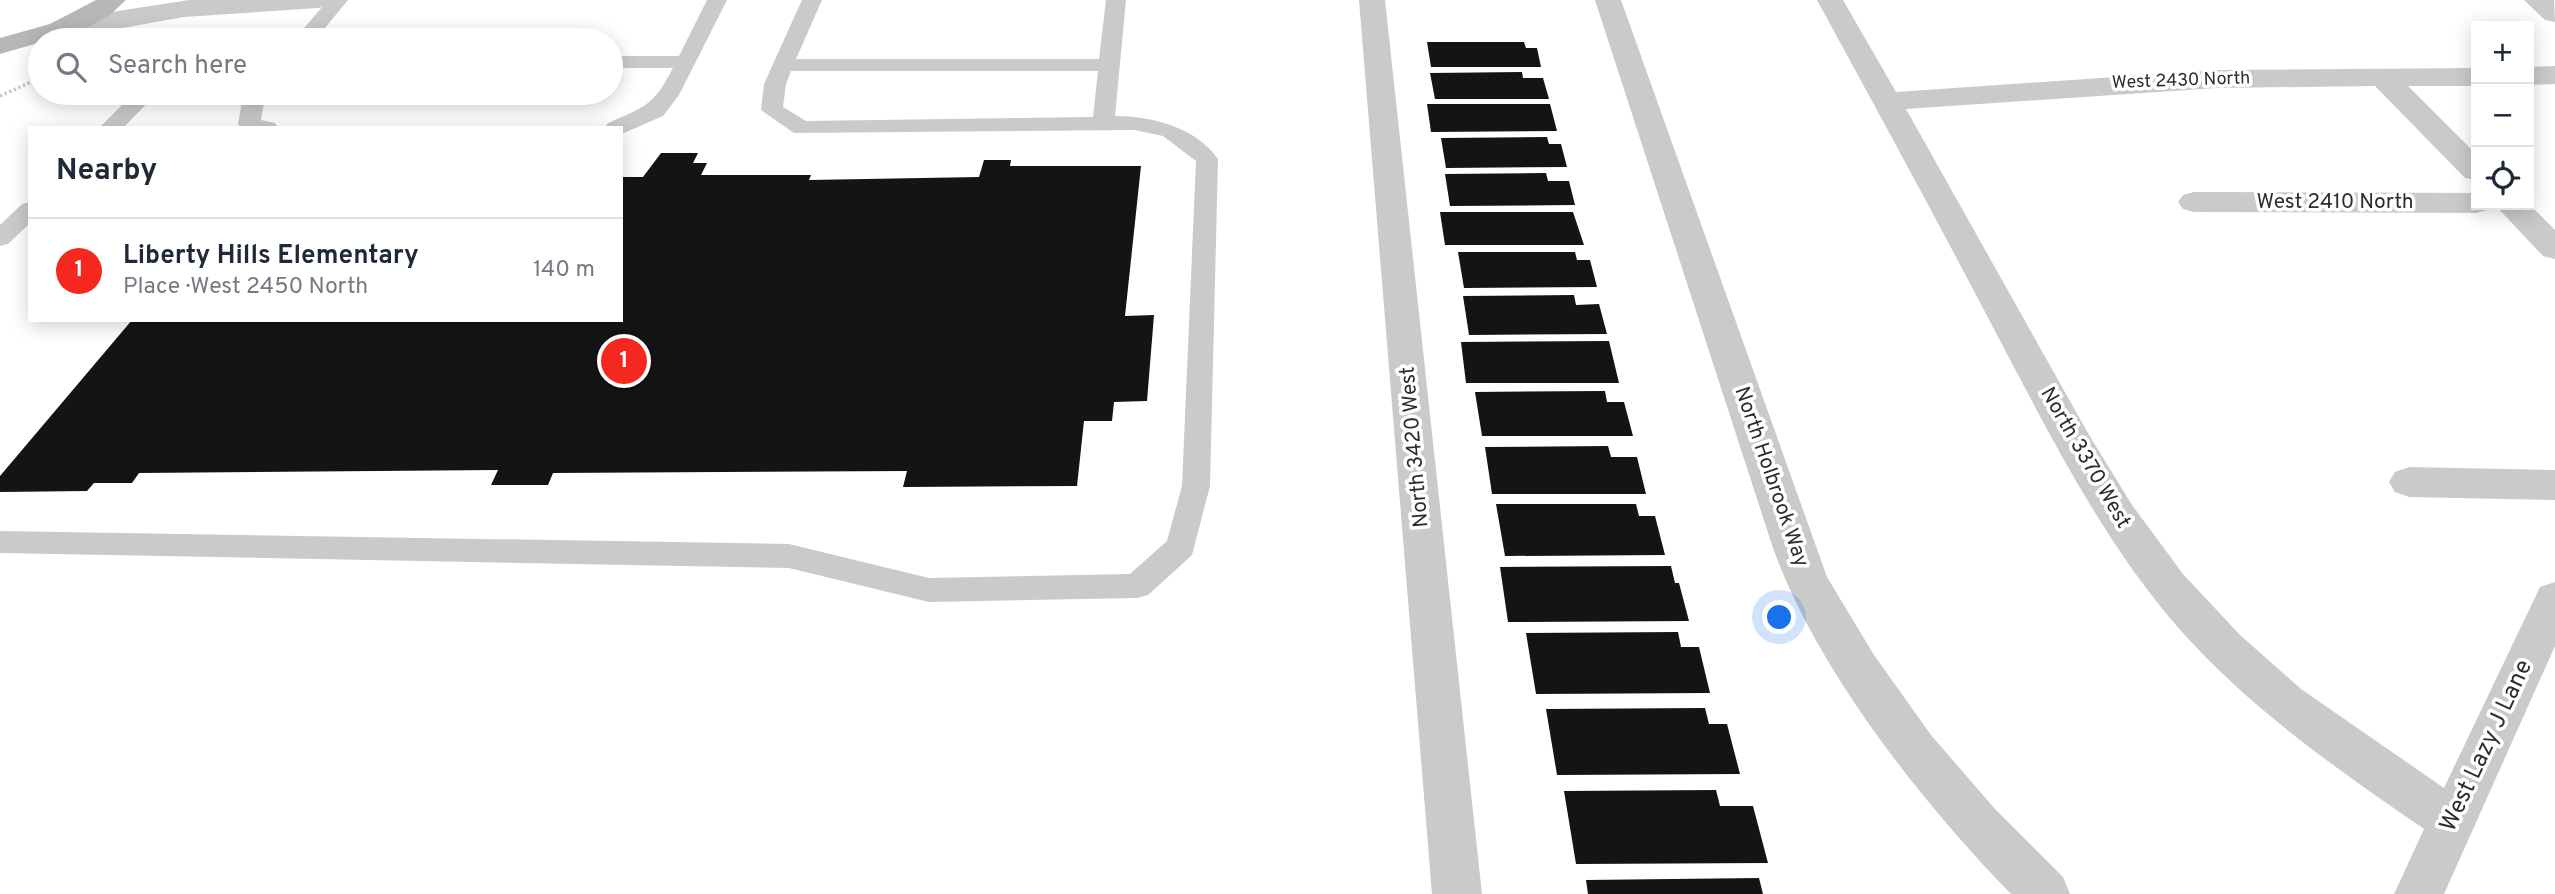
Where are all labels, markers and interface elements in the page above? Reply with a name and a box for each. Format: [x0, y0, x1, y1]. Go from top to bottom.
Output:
map controls [2471, 21, 2534, 210]
button: + [2471, 21, 2534, 84]
search box [28, 28, 623, 105]
icon: search [52, 48, 90, 86]
text: Search here [108, 50, 247, 83]
street label: West 2430 North [2111, 67, 2251, 95]
button: − [2471, 84, 2534, 147]
button: locate [2471, 147, 2534, 210]
text: Nearby [56, 153, 157, 190]
street label: West 2410 North [2256, 189, 2414, 216]
text: Liberty Hills Elementary [123, 240, 419, 273]
text: 1 [74, 256, 84, 285]
text: 140 m [533, 256, 595, 285]
text: Place · West 2450 North [123, 273, 368, 302]
pin: 1 [601, 335, 647, 387]
street label: North 3420 West [1395, 365, 1435, 529]
street label: North Holbrook Way [1727, 383, 1815, 571]
street label: North 3370 West [2034, 383, 2136, 533]
your location [1762, 600, 1796, 634]
street label: West Lazy J Lane [2434, 655, 2540, 837]

